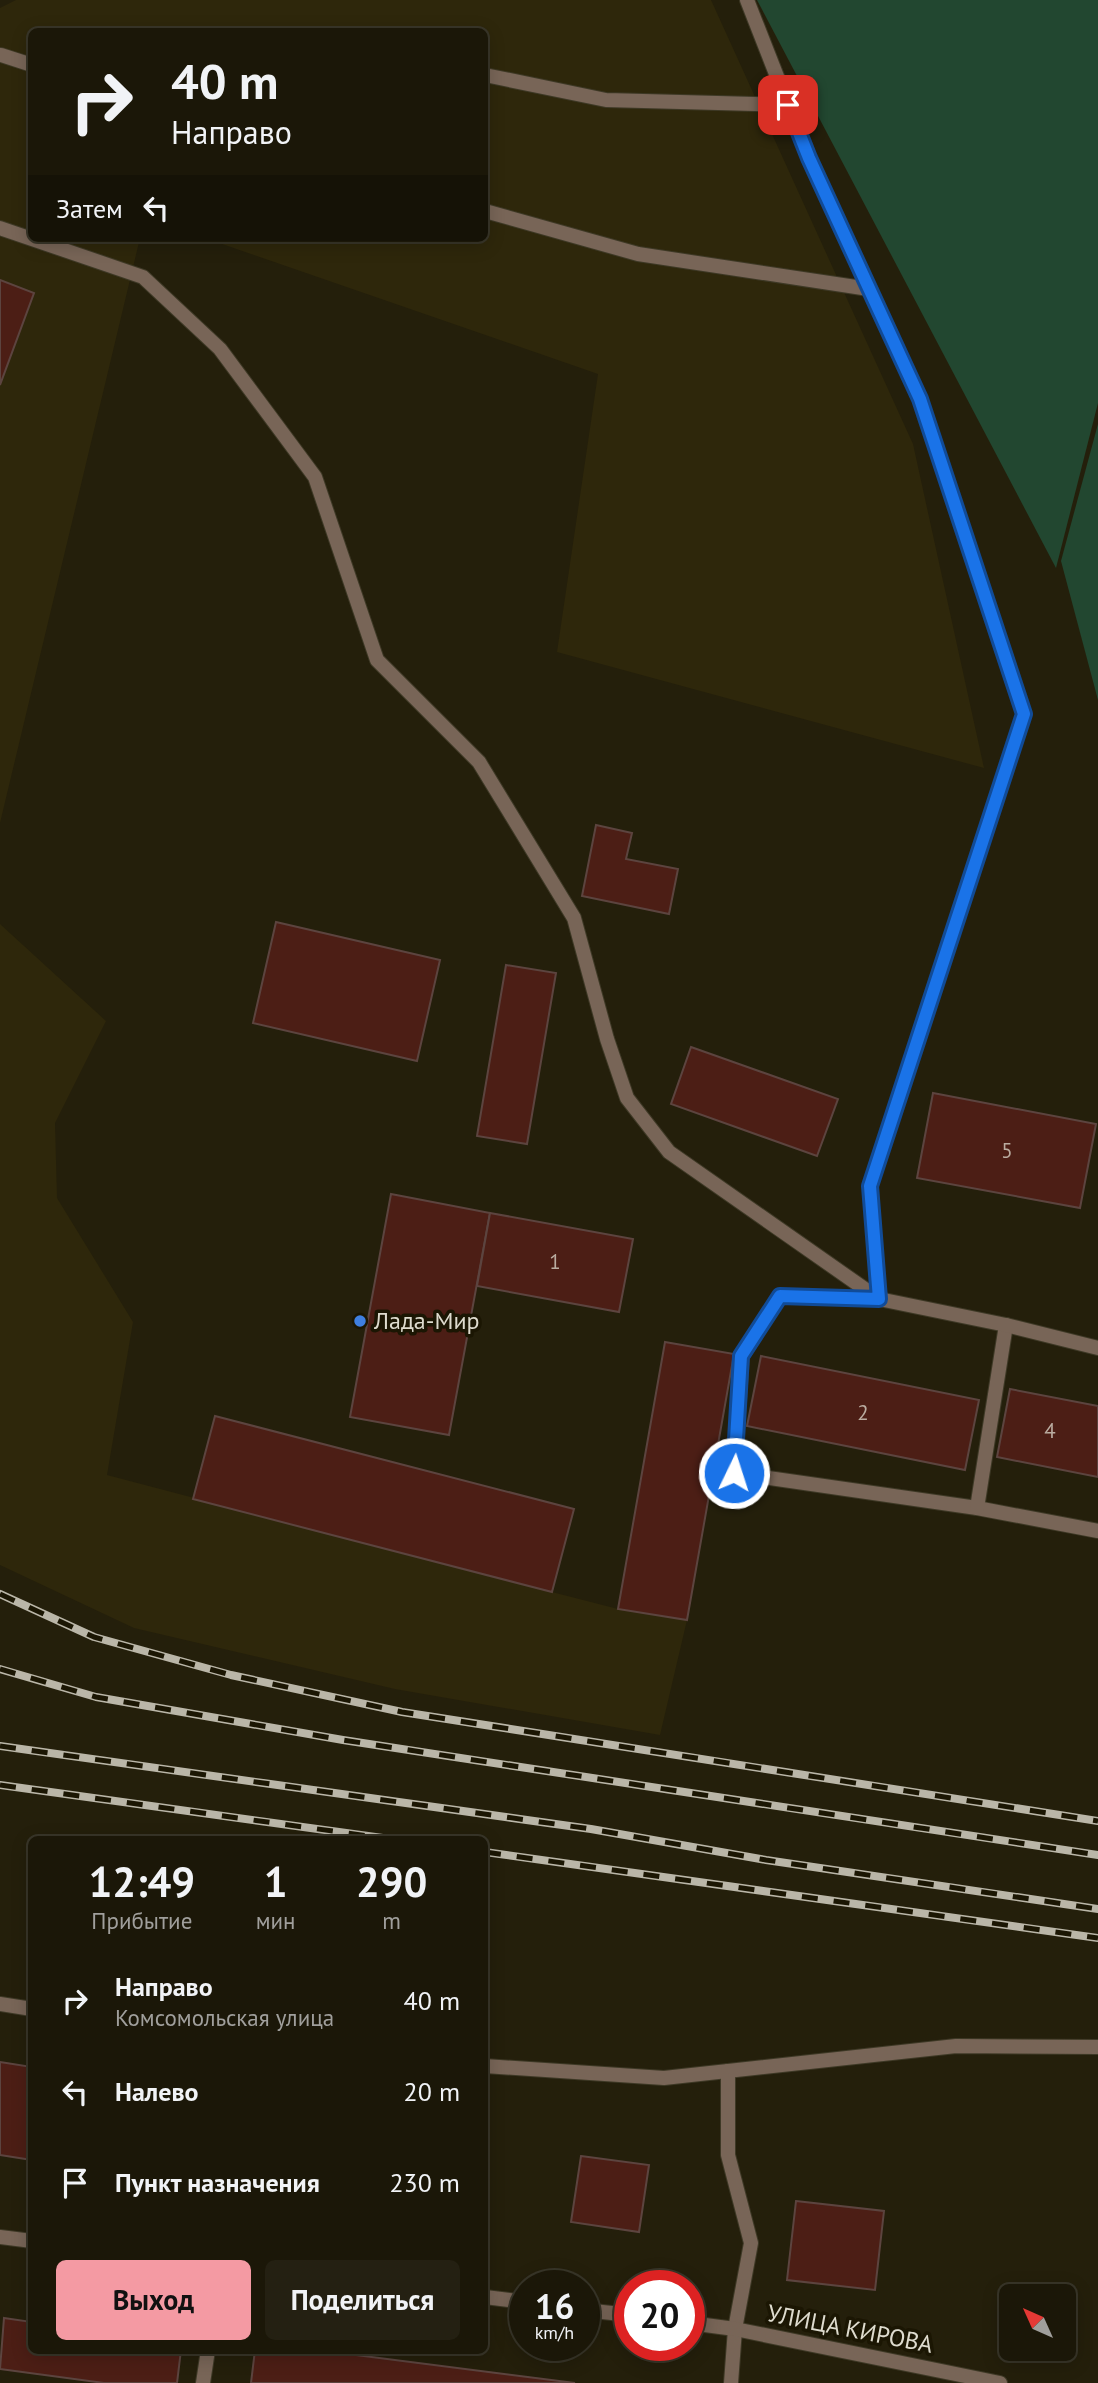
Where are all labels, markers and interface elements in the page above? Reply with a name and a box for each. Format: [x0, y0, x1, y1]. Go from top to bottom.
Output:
text: 40 m [171, 49, 278, 113]
icon: right [56, 56, 147, 147]
pin [758, 75, 818, 135]
icon: arrive [769, 86, 807, 124]
text: Направо [171, 111, 292, 153]
icon: left [137, 189, 175, 227]
text: Затем [56, 192, 123, 225]
house number: 5 [1001, 1137, 1013, 1164]
house number: 1 [549, 1248, 561, 1275]
place label: Лада-Мир [373, 1305, 479, 1336]
marker: Лада-Мир [352, 1313, 368, 1329]
house number: 2 [857, 1399, 869, 1426]
house number: 4 [1044, 1417, 1056, 1444]
position arrow [697, 1436, 771, 1510]
text: 12:49 [89, 1854, 195, 1909]
text: 1 [264, 1854, 287, 1909]
text: 290 [356, 1854, 427, 1909]
text: Прибытие [91, 1906, 192, 1935]
text: мин [256, 1906, 295, 1935]
text: m [382, 1906, 401, 1935]
text: Направо [115, 1970, 213, 2003]
icon: right [56, 1982, 94, 2020]
text: 40 m [404, 1984, 460, 2017]
text: Комсомольская улица [115, 2003, 334, 2032]
icon: left [56, 2073, 94, 2111]
text: Налево [115, 2075, 199, 2108]
text: 20 m [404, 2075, 460, 2108]
icon: arrive [56, 2164, 94, 2202]
text: Пункт назначения [115, 2166, 320, 2199]
text: 230 m [389, 2166, 460, 2199]
button: Выход [56, 2260, 251, 2340]
button: Поделиться [265, 2260, 460, 2340]
speed limit sign: 20 [614, 2270, 705, 2361]
text: 16 [535, 2283, 574, 2329]
north arrow [999, 2284, 1076, 2361]
map controls [999, 2284, 1076, 2361]
street label: УЛИЦА КИРОВА [765, 2297, 936, 2360]
text: km/h [535, 2321, 574, 2344]

